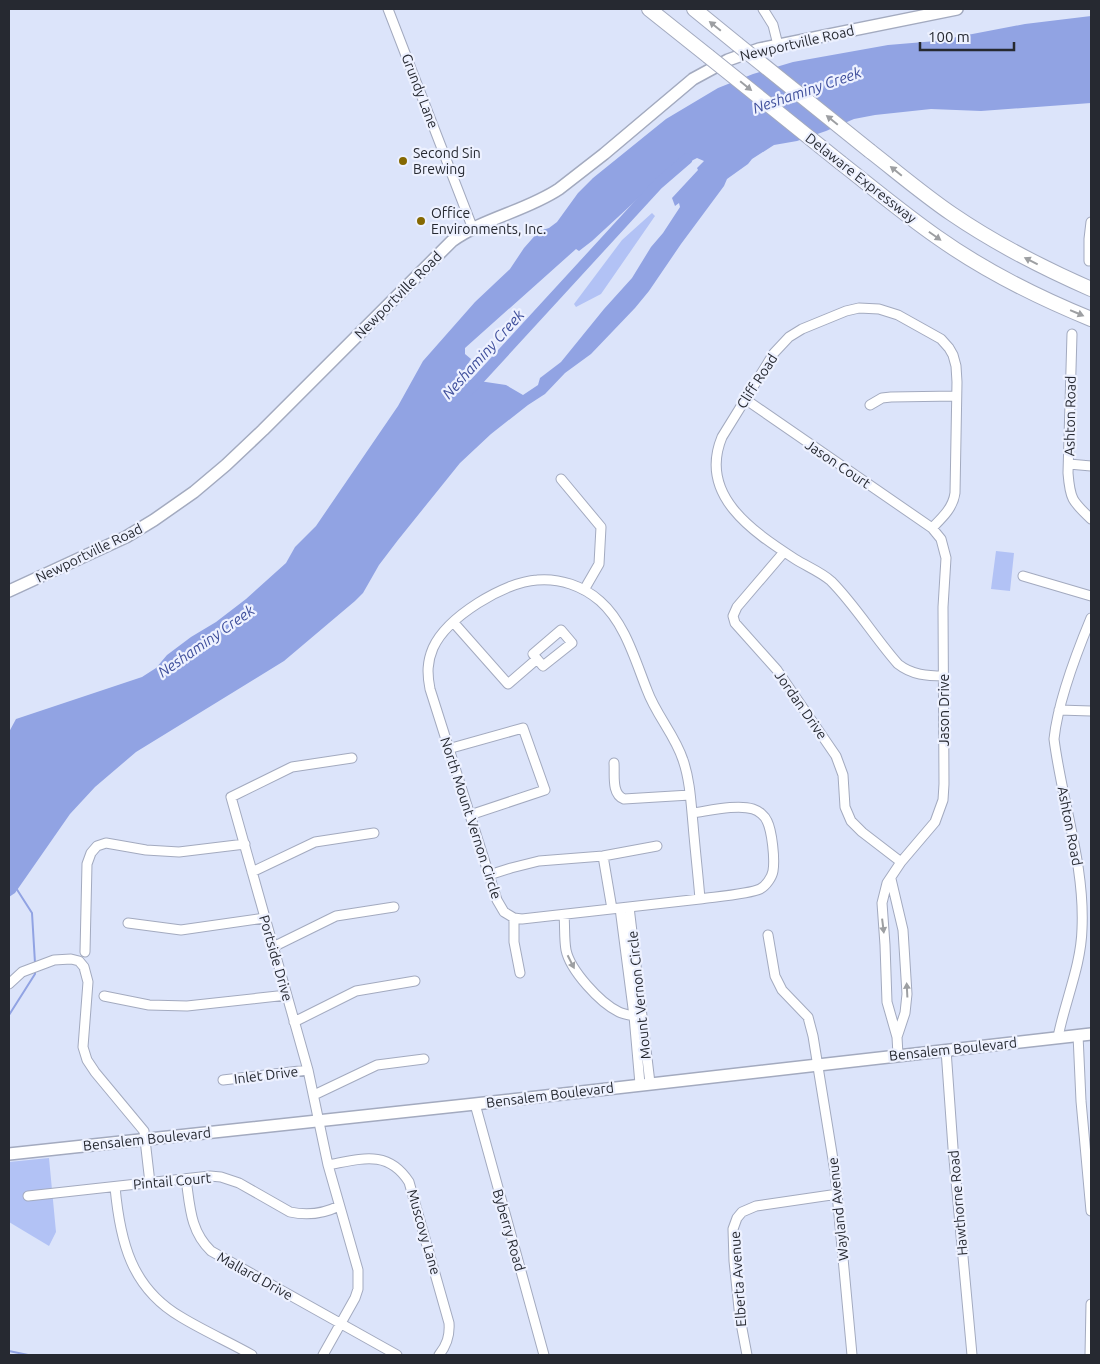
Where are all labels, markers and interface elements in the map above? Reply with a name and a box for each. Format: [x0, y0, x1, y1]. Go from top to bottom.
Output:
scale bar [920, 20, 1014, 52]
one-way arrow [709, 21, 722, 32]
street label: Newportville Road [738, 22, 856, 64]
text: 100 m [928, 28, 970, 45]
street label: Grundy Lane [398, 51, 442, 131]
water label: Neshaminy Creek [751, 63, 864, 117]
one-way arrow [739, 81, 752, 92]
one-way arrow [825, 115, 839, 125]
street label: Delaware Expressway [803, 130, 920, 226]
place label: Second Sin Brewing [413, 145, 481, 177]
marker: Second Sin Brewing [397, 155, 409, 167]
one-way arrow [890, 166, 903, 177]
place label: Office Environments, Inc. [431, 205, 546, 237]
marker: Office Environments, Inc. [415, 215, 427, 227]
one-way arrow [928, 231, 942, 241]
street label: Newportville Road [351, 248, 445, 342]
one-way arrow [1024, 257, 1038, 265]
water label: Neshaminy Creek [439, 306, 528, 402]
one-way arrow [1070, 310, 1084, 318]
street label: Cliff Road [733, 351, 781, 411]
street label: Ashton Road [1061, 376, 1079, 456]
street label: Jason Court [802, 436, 874, 492]
street label: Newportville Road [33, 520, 145, 586]
water label: Neshaminy Creek [155, 601, 258, 681]
street label: Jordan Drive [771, 668, 831, 742]
street label: Jason Drive [936, 674, 952, 746]
street label: North Mount Vernon Circle [437, 735, 505, 901]
street label: Ashton Road [1054, 785, 1086, 867]
street label: Portside Drive [256, 913, 296, 1003]
one-way arrow [879, 918, 887, 934]
street label: Mount Vernon Circle [624, 930, 654, 1060]
one-way arrow [567, 955, 575, 970]
one-way arrow [902, 982, 910, 998]
street label: Bensalem Boulevard [888, 1034, 1018, 1064]
street label: Inlet Drive [233, 1063, 299, 1087]
street label: Bensalem Boulevard [485, 1079, 615, 1111]
street label: Bensalem Boulevard [82, 1124, 212, 1154]
street label: Hawthorne Road [945, 1150, 971, 1256]
street label: Wayland Avenue [825, 1156, 851, 1262]
street label: Pintail Court [132, 1170, 212, 1192]
street label: Byberry Road [490, 1187, 528, 1273]
street label: Muscovy Lane [404, 1188, 444, 1276]
street label: Elberta Avenue [727, 1231, 749, 1327]
street label: Mallard Drive [215, 1249, 295, 1303]

